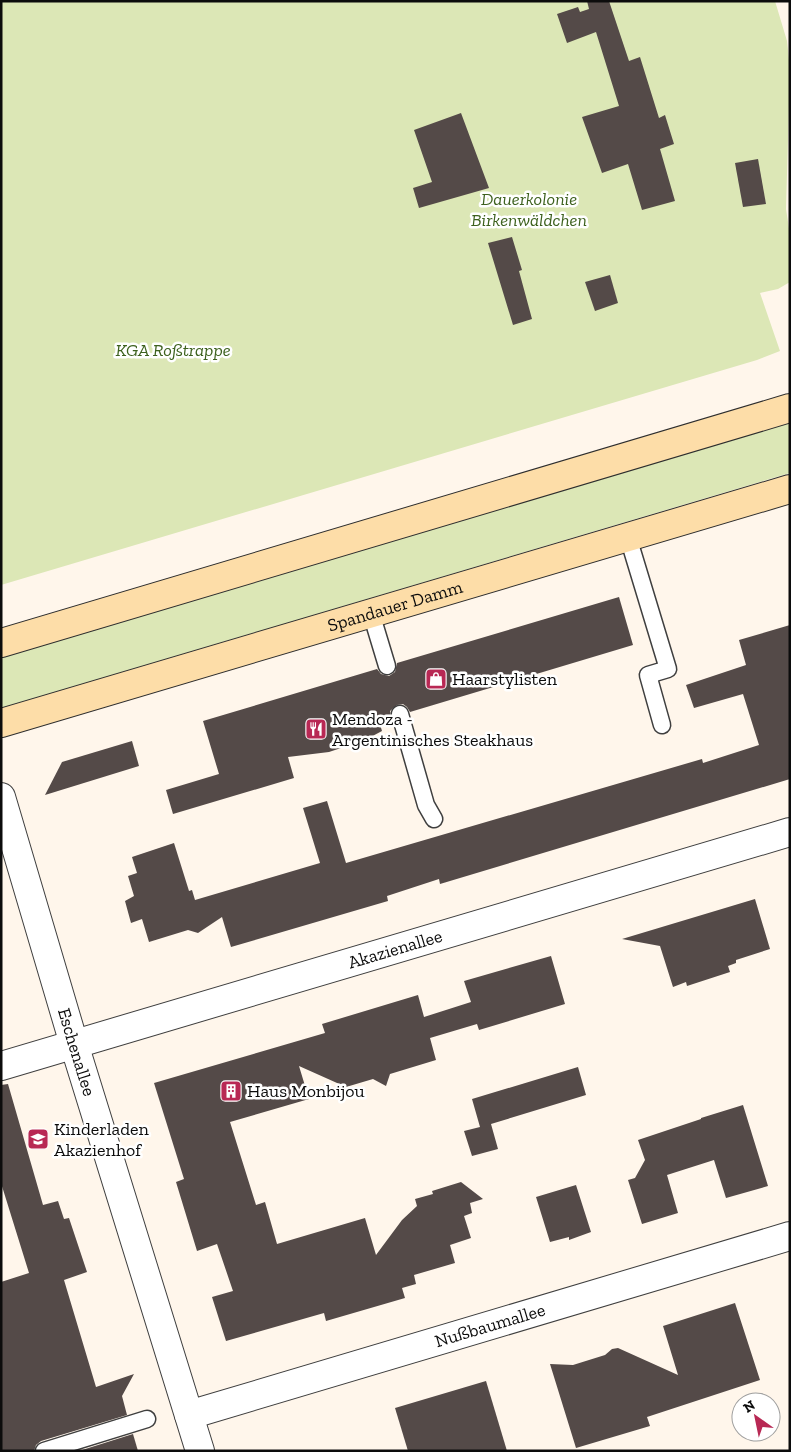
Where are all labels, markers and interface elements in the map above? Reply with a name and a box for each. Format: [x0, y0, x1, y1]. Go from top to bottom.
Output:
park label: Dauerkolonie Birkenwäldchen [471, 188, 587, 231]
park label: KGA Roßtrappe [115, 339, 231, 361]
street label: Spandauer Damm [325, 576, 465, 637]
shop icon: Haarstylisten [424, 667, 448, 691]
place label: Haarstylisten [452, 668, 558, 690]
place label: Mendoza - Argentinisches Steakhaus [332, 708, 533, 751]
restaurant icon: Mendoza - Argentinisches Steakhaus [304, 717, 328, 741]
street label: Akazienallee [345, 925, 445, 974]
street label: Eschenallee [53, 1005, 100, 1099]
building icon: Haus Monbijou [219, 1079, 243, 1103]
place label: Haus Monbijou [247, 1080, 365, 1102]
place label: Kinderladen Akazienhof [54, 1118, 150, 1161]
school or university icon: Kinderladen Akazienhof [26, 1127, 50, 1151]
street label: Nußbaumallee [432, 1299, 548, 1352]
north arrow [731, 1392, 781, 1442]
text: N [740, 1396, 759, 1417]

